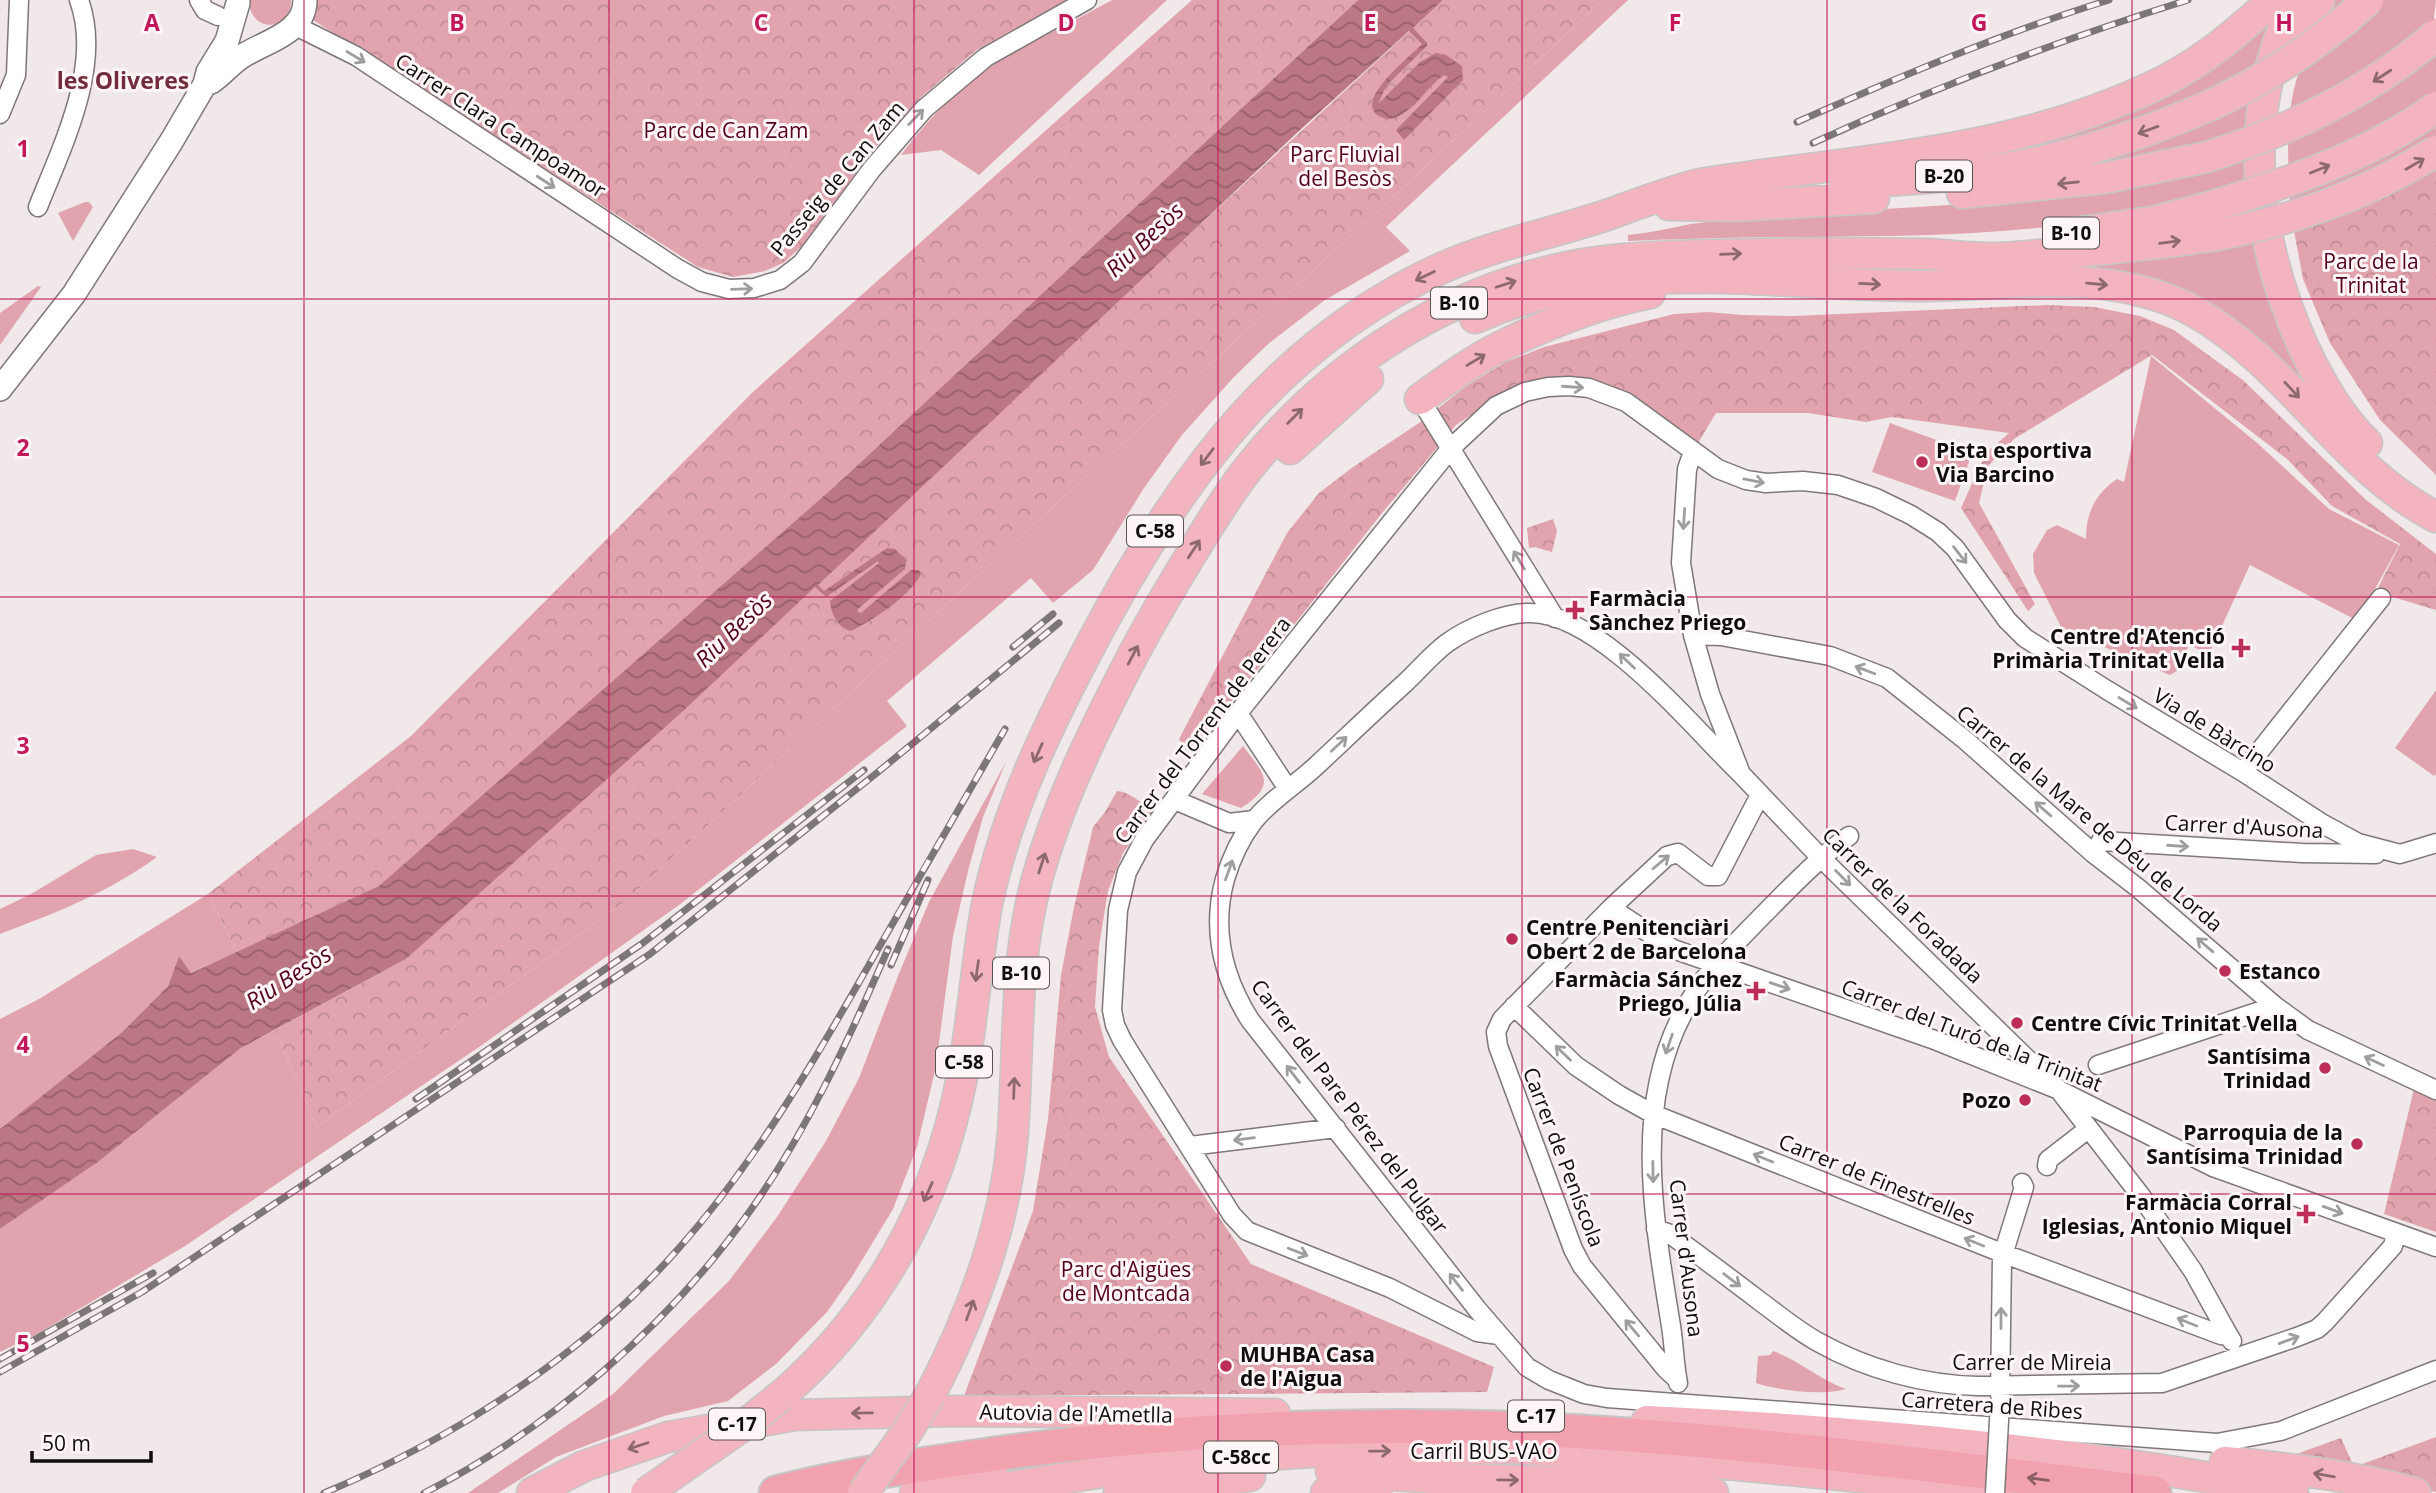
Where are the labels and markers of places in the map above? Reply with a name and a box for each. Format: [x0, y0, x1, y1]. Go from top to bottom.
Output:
place label: Pista esportiva Via Barcino [1936, 436, 2092, 488]
marker: Pista esportiva Via Barcino [1914, 454, 1930, 470]
place label: Farmàcia Sànchez Priego [1589, 584, 1746, 636]
marker: Farmàcia Sànchez Priego [1567, 602, 1583, 618]
place label: Centre d'Atenció Primària Trinitat Vella [1992, 622, 2225, 674]
marker: Centre d'Atenció Primària Trinitat Vella [2231, 638, 2251, 658]
place label: Centre Penitenciàri Obert 2 de Barcelona [1526, 913, 1747, 965]
marker: Centre Penitenciàri Obert 2 de Barcelona [1504, 931, 1520, 947]
place label: Estanco [2239, 957, 2321, 985]
marker: Estanco [2217, 963, 2233, 979]
place label: Farmàcia Sánchez Priego, Júlia [1554, 965, 1742, 1017]
marker: Farmàcia Sánchez Priego, Júlia [1748, 983, 1764, 999]
place label: Centre Cívic Trinitat Vella [2031, 1009, 2298, 1037]
marker: Centre Cívic Trinitat Vella [2009, 1015, 2025, 1031]
place label: Santísima Trinidad [2207, 1042, 2311, 1094]
marker: Santísima Trinidad [2317, 1060, 2333, 1076]
place label: Pozo [1962, 1086, 2011, 1114]
marker: Pozo [2017, 1092, 2033, 1108]
place label: Parroquia de la Santísima Trinidad [2146, 1118, 2343, 1170]
marker: Parroquia de la Santísima Trinidad [2349, 1136, 2365, 1152]
place label: Farmàcia Corral Iglesias, Antonio Miquel [2042, 1188, 2292, 1240]
marker: Farmàcia Corral Iglesias, Antonio Miquel [2298, 1206, 2314, 1222]
place label: MUHBA Casa de l'Aigua [1240, 1340, 1375, 1392]
marker: MUHBA Casa de l'Aigua [1218, 1358, 1234, 1374]

